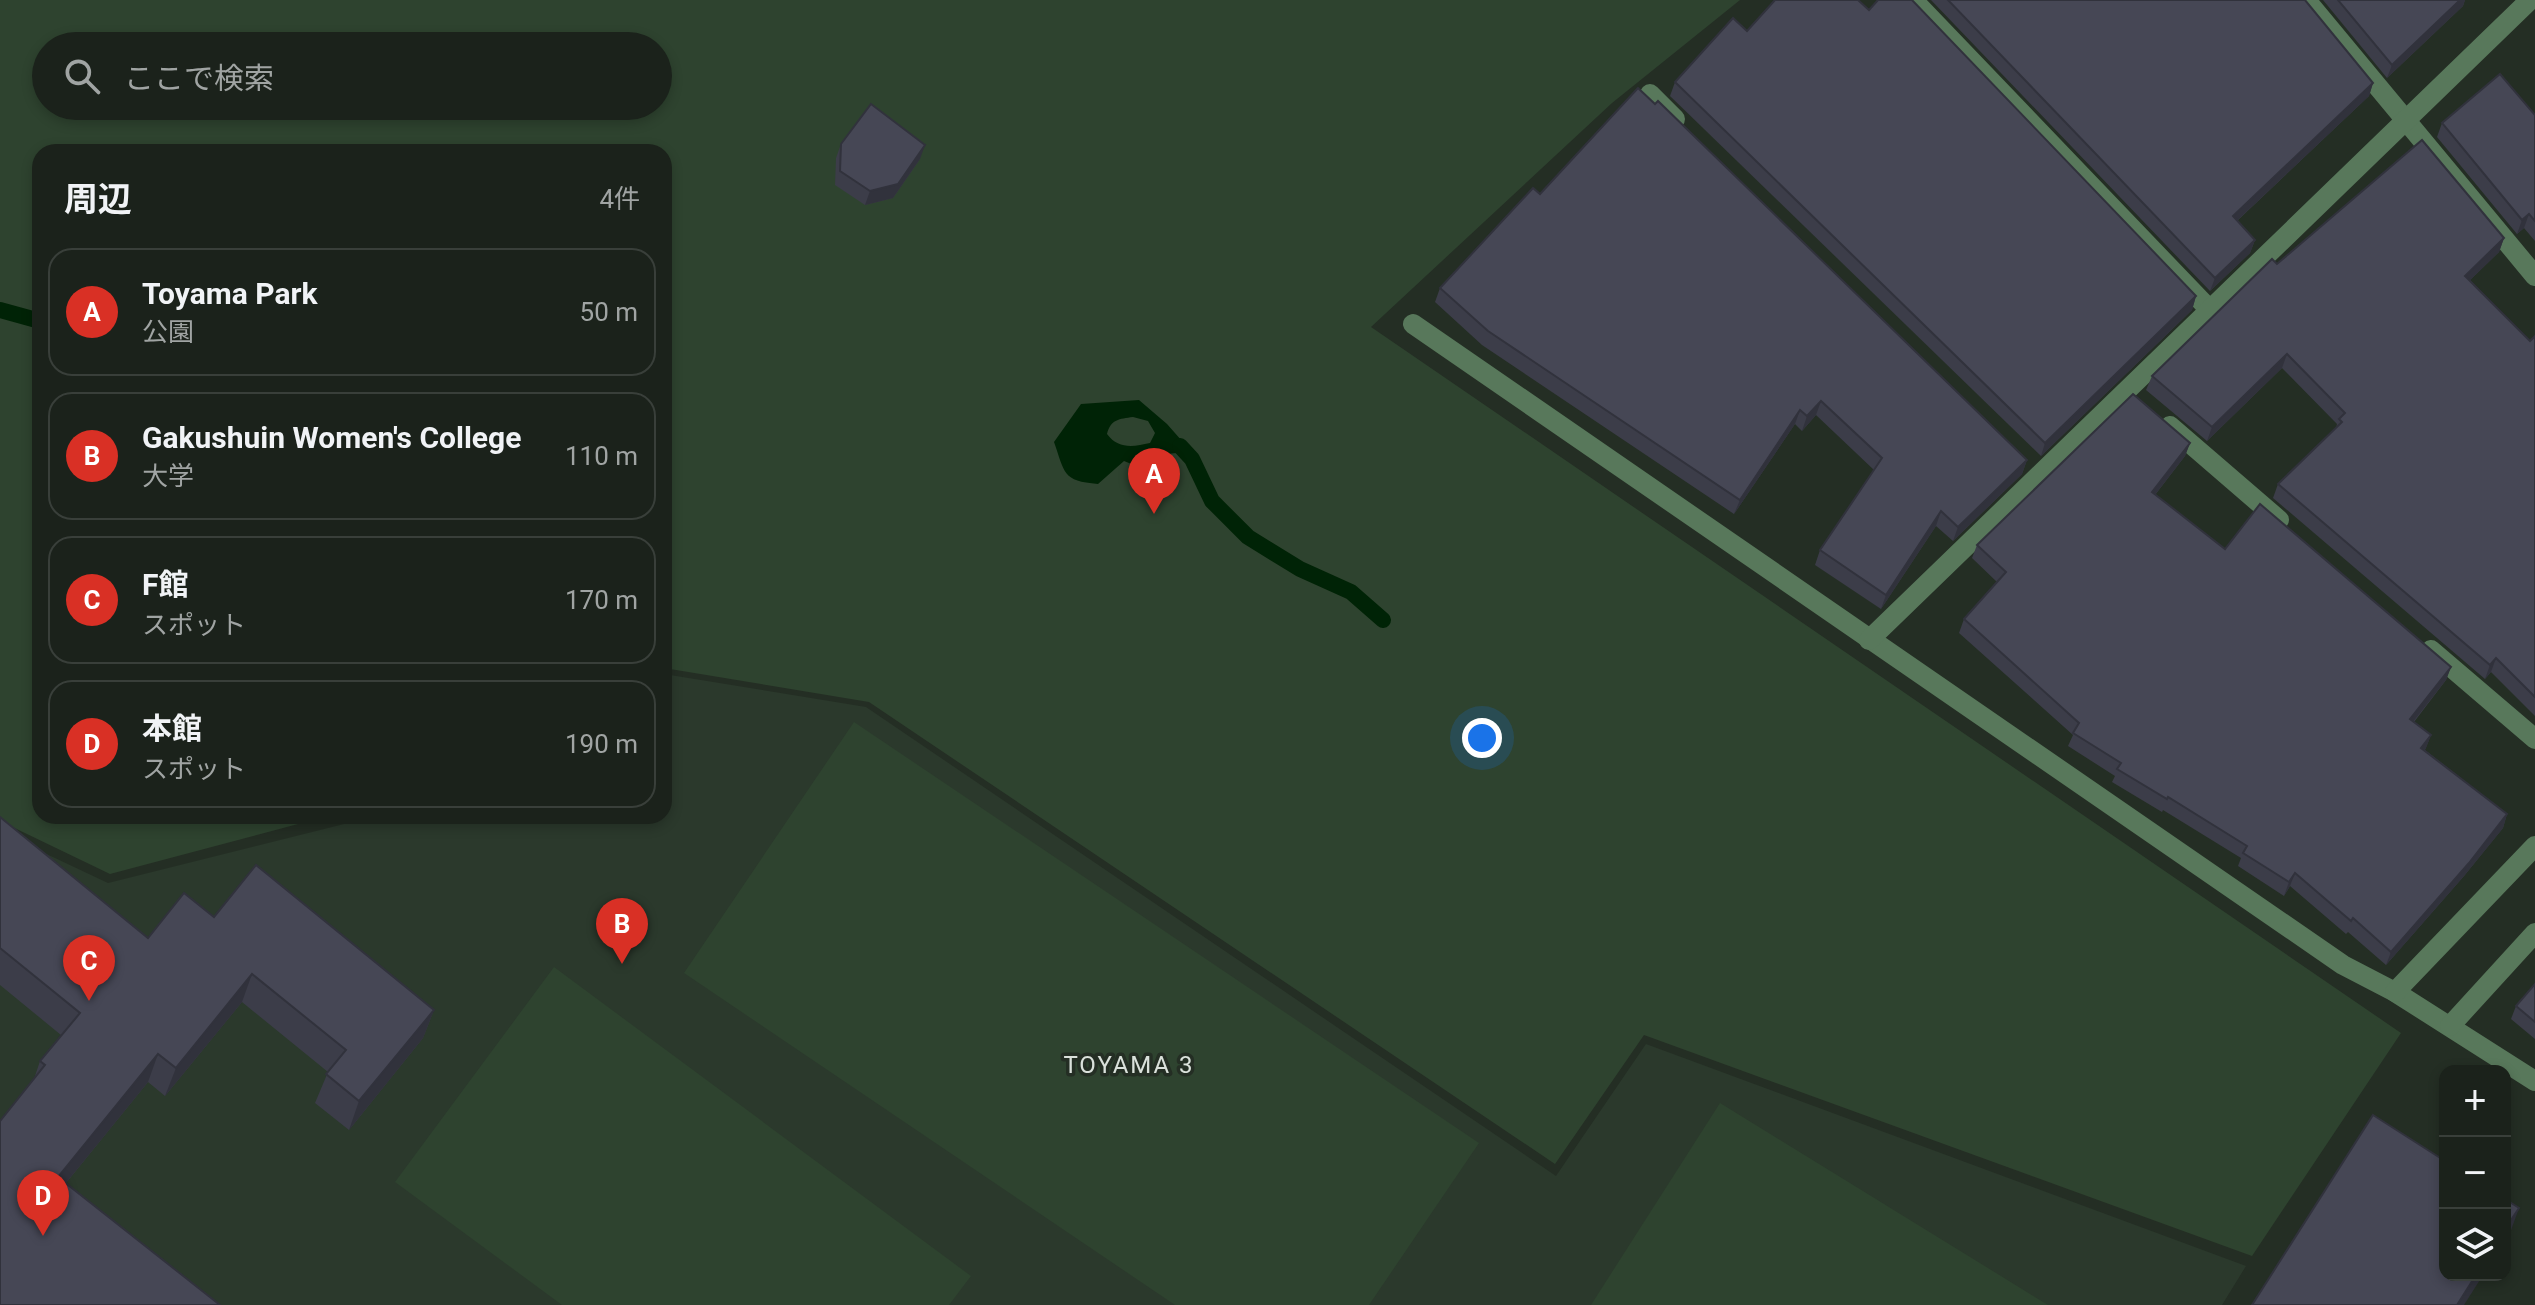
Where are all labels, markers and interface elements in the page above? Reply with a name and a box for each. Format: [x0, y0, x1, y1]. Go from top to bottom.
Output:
search box [32, 32, 672, 120]
icon: search [60, 54, 104, 98]
text: ここで検索 [124, 61, 274, 96]
text: 周辺 [64, 179, 132, 219]
text: 4件 [599, 184, 640, 214]
text: Toyama Park [142, 276, 317, 311]
text: A [83, 297, 101, 327]
text: 50 m [580, 297, 638, 327]
text: 公園 [142, 317, 194, 347]
text: Gakushuin Women's College [142, 420, 521, 455]
text: B [84, 441, 100, 471]
text: 110 m [565, 441, 638, 471]
pin: A [1128, 448, 1180, 514]
text: 大学 [142, 461, 194, 491]
text: F館 [142, 567, 188, 602]
text: C [83, 585, 101, 615]
text: 170 m [565, 585, 638, 615]
text: スポット [142, 610, 246, 640]
text: 本館 [142, 711, 202, 746]
your location [1462, 718, 1502, 758]
text: D [84, 729, 100, 759]
text: 190 m [565, 729, 638, 759]
text: スポット [142, 754, 246, 784]
pin: B [596, 898, 648, 964]
pin: C [63, 935, 115, 1001]
district label: TOYAMA 3 [1063, 1051, 1195, 1079]
map controls [2439, 1065, 2511, 1281]
button: + [2439, 1065, 2511, 1137]
button: − [2439, 1137, 2511, 1209]
pin: D [17, 1170, 69, 1236]
button: layers [2439, 1209, 2511, 1281]

